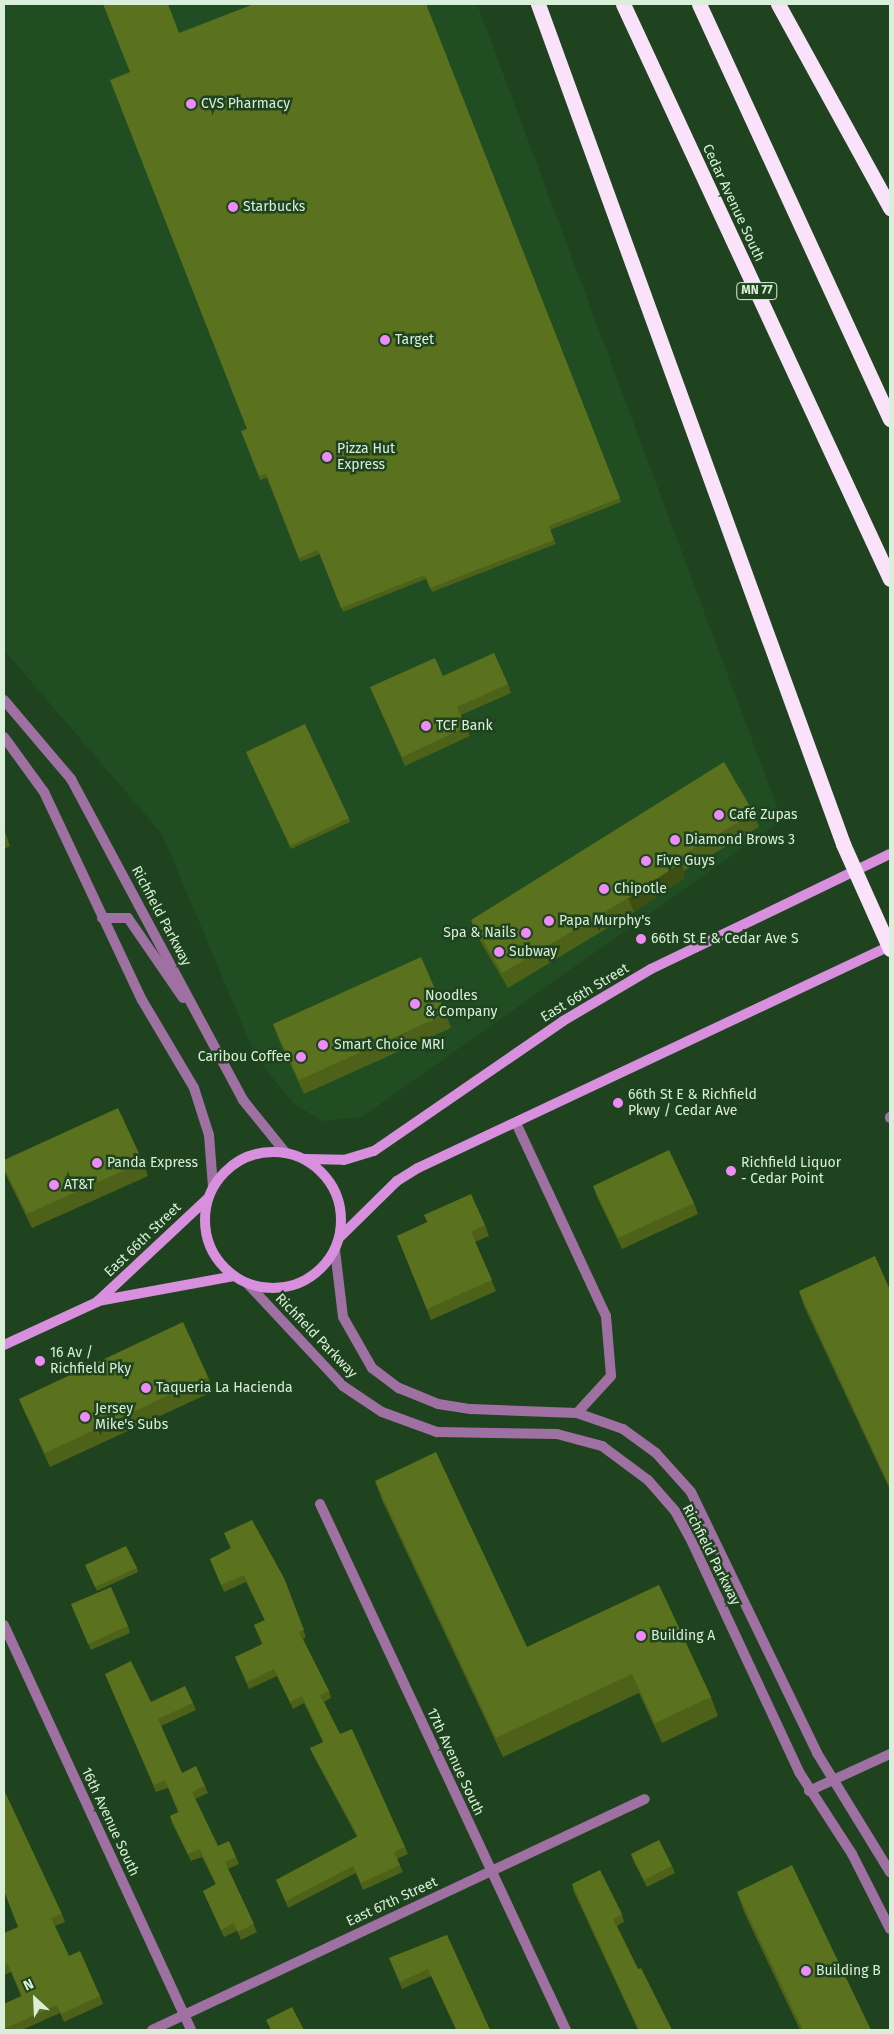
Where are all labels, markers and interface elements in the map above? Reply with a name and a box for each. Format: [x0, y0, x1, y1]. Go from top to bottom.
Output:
place label: CVS Pharmacy [201, 96, 290, 112]
marker: CVS Pharmacy [185, 98, 197, 110]
street label: Cedar Avenue South [698, 142, 768, 264]
place label: Starbucks [243, 199, 305, 215]
marker: Starbucks [227, 201, 239, 213]
road number: MN 77 [736, 282, 778, 300]
place label: Target [395, 332, 434, 348]
marker: Target [379, 334, 391, 346]
place label: Pizza Hut Express [337, 441, 395, 474]
marker: Pizza Hut Express [321, 451, 333, 463]
place label: TCF Bank [436, 718, 493, 734]
marker: TCF Bank [420, 720, 432, 732]
place label: Café Zupas [729, 807, 798, 823]
marker: Café Zupas [713, 809, 725, 821]
place label: Diamond Brows 3 [685, 832, 795, 848]
marker: Diamond Brows 3 [669, 834, 681, 846]
place label: Five Guys [656, 853, 715, 869]
marker: Five Guys [640, 855, 652, 867]
street label: Richfield Parkway [128, 863, 194, 969]
place label: Chipotle [614, 881, 667, 897]
marker: Chipotle [598, 883, 610, 895]
place label: Papa Murphy's [559, 913, 651, 929]
marker: Papa Murphy's [543, 915, 555, 927]
place label: Spa & Nails [443, 925, 516, 941]
marker: Spa & Nails [520, 927, 532, 939]
place label: 66th St E & Cedar Ave S [651, 931, 799, 947]
marker: 66th St E & Cedar Ave S [635, 933, 647, 945]
place label: Subway [509, 944, 557, 960]
marker: Subway [493, 946, 505, 958]
street label: East 66th Street [538, 960, 632, 1026]
place label: Noodles & Company [425, 988, 497, 1020]
marker: Noodles & Company [409, 998, 421, 1010]
place label: Smart Choice MRI [334, 1037, 445, 1053]
marker: Smart Choice MRI [316, 1038, 330, 1052]
place label: Caribou Coffee [198, 1049, 291, 1065]
marker: Caribou Coffee [295, 1051, 307, 1063]
place label: 66th St E & Richfield Pkwy / Cedar Ave [628, 1087, 757, 1120]
marker: 66th St E & Richfield Pkwy / Cedar Ave [612, 1097, 624, 1109]
place label: Panda Express [107, 1155, 198, 1171]
place label: Richfield Liquor - Cedar Point [741, 1155, 841, 1188]
marker: Panda Express [91, 1157, 103, 1169]
marker: Richfield Liquor - Cedar Point [725, 1165, 737, 1177]
place label: AT&T [64, 1177, 94, 1193]
marker: AT&T [48, 1179, 60, 1191]
street label: East 66th Street [101, 1199, 185, 1281]
street label: Richfield Parkway [271, 1290, 361, 1382]
place label: 16 Av / Richfield Pky [50, 1345, 131, 1378]
marker: 16 Av / Richfield Pky [34, 1355, 46, 1367]
place label: Taqueria La Hacienda [156, 1380, 293, 1396]
marker: Taqueria La Hacienda [140, 1382, 152, 1394]
place label: Jersey Mike's Subs [95, 1401, 168, 1434]
marker: Jersey Mike's Subs [79, 1411, 91, 1423]
street label: Richfield Parkway [678, 1502, 744, 1608]
place label: Building A [651, 1628, 715, 1644]
marker: Building A [635, 1630, 647, 1642]
street label: 17th Avenue South [423, 1706, 487, 1818]
street label: 16th Avenue South [77, 1765, 143, 1879]
street label: East 67th Street [344, 1874, 440, 1930]
place label: Building B [816, 1963, 881, 1979]
marker: Building B [800, 1965, 812, 1977]
north arrow [10, 1974, 60, 2024]
text: N [21, 1975, 36, 1995]

